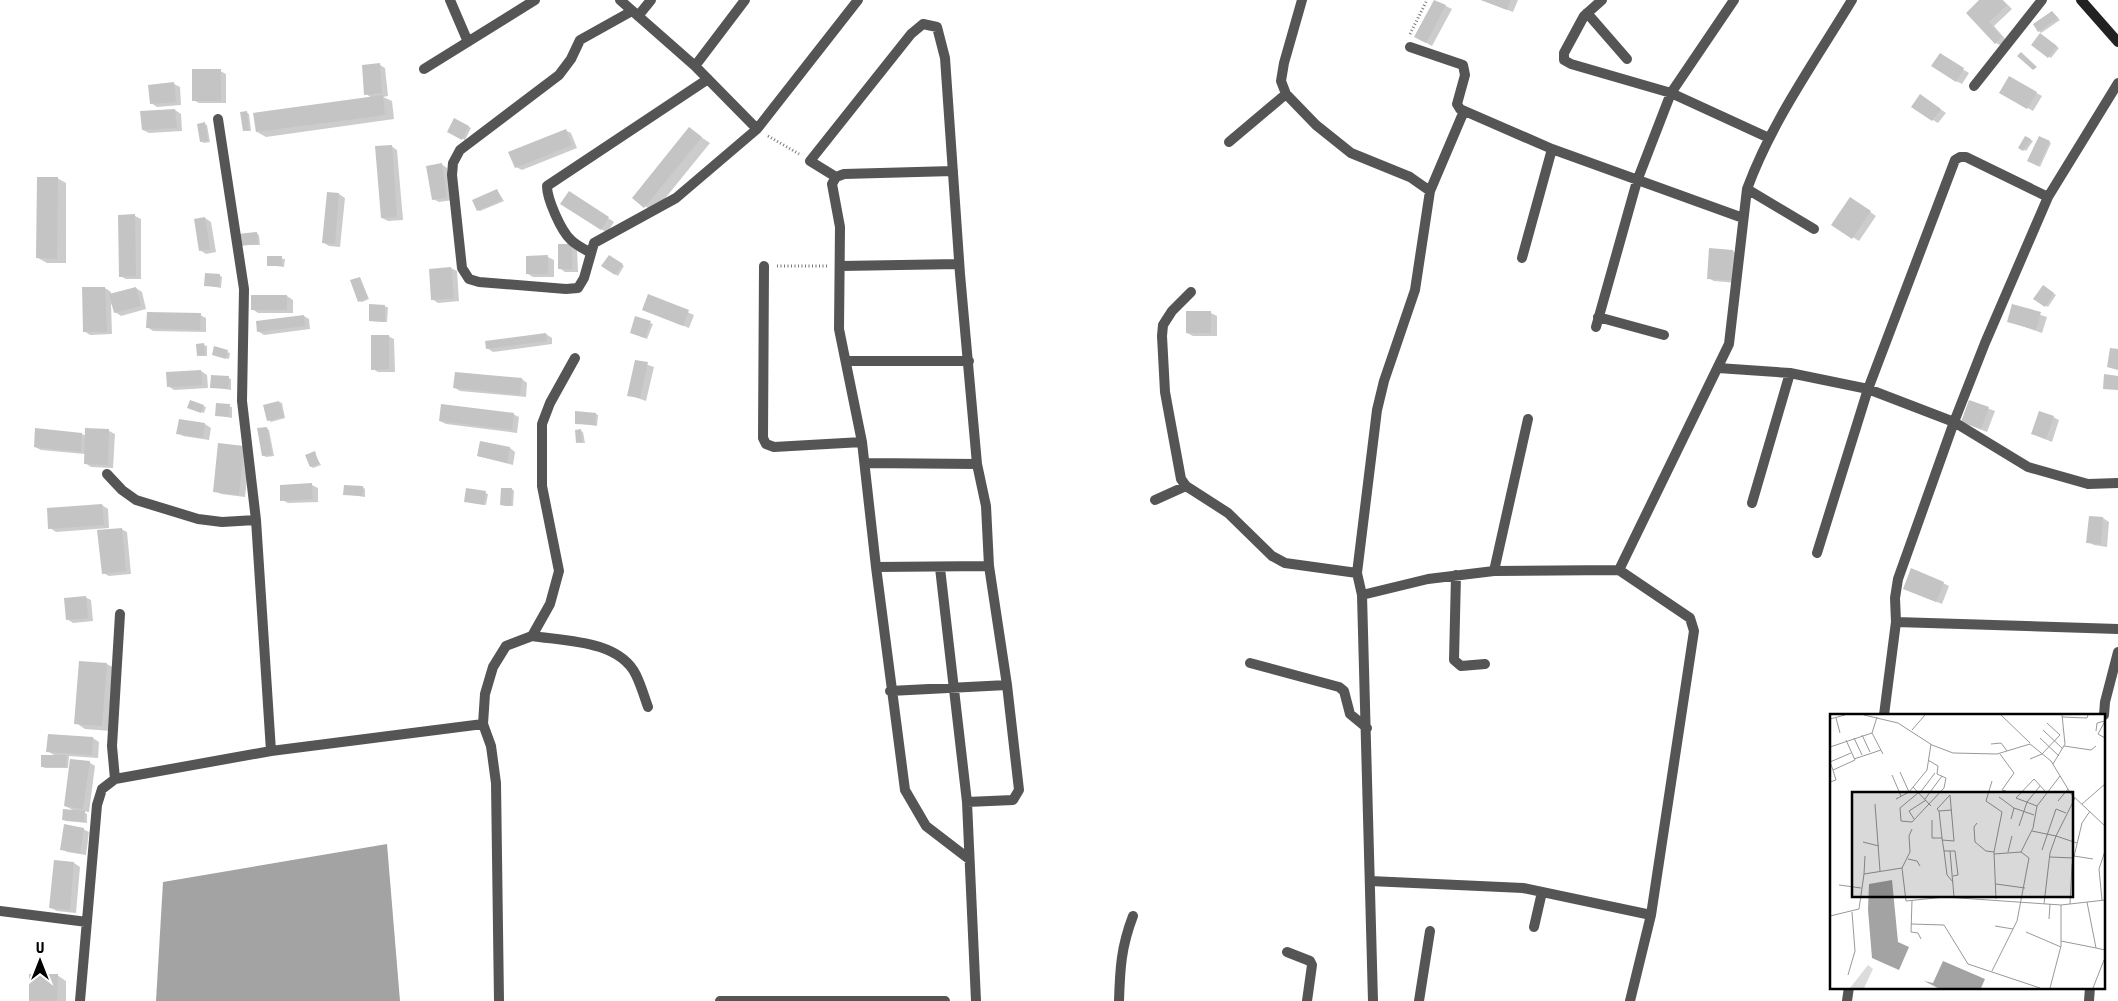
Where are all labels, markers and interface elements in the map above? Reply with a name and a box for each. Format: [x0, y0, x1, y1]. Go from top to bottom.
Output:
inset map [1830, 714, 2106, 988]
north arrow [15, 936, 65, 986]
text: U [36, 940, 44, 956]

